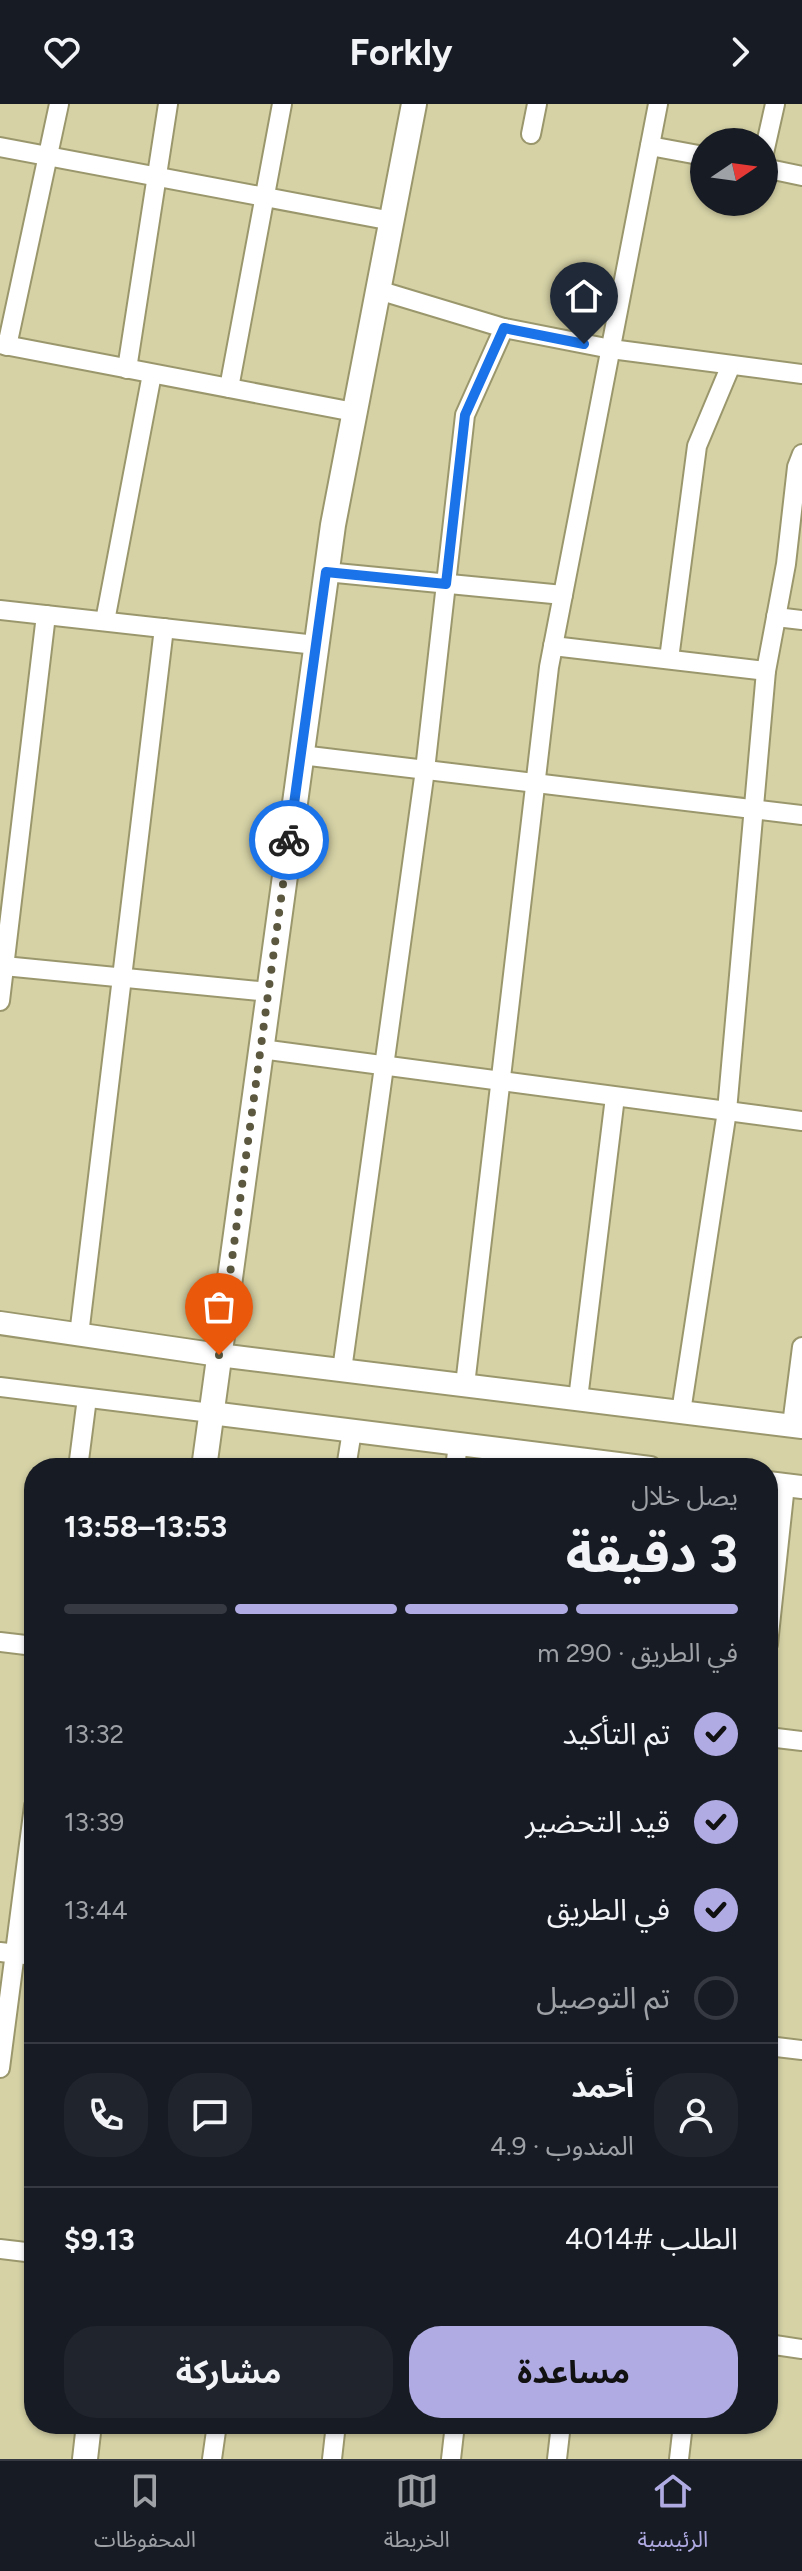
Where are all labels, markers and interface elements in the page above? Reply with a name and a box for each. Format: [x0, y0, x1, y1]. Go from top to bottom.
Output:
icon: heart [40, 30, 84, 74]
icon: forward [718, 30, 762, 74]
text: Forkly [349, 31, 453, 74]
north arrow [690, 128, 778, 216]
map controls [690, 128, 778, 216]
pin [550, 262, 618, 344]
icon: home [562, 274, 606, 318]
courier [249, 800, 329, 880]
icon: bike [267, 818, 311, 862]
pin [185, 1273, 253, 1355]
icon: bag [197, 1285, 241, 1329]
text: يصل خلال [631, 1480, 738, 1512]
text: 13:53–13:58 [64, 1508, 227, 1545]
text: 3 دقيقة [566, 1523, 738, 1585]
text: في الطريق · 290 m [537, 1637, 738, 1669]
icon: check [694, 1712, 738, 1756]
text: تم التأكيد [562, 1715, 670, 1752]
text: 13:32 [64, 1718, 124, 1750]
icon: check [694, 1800, 738, 1844]
text: قيد التحضير [525, 1803, 670, 1840]
text: 13:39 [64, 1806, 124, 1838]
icon: check [694, 1888, 738, 1932]
text: في الطريق [547, 1891, 670, 1928]
text: 13:44 [64, 1894, 128, 1926]
text: تم التوصيل [536, 1979, 670, 2016]
text: أحمد [571, 2068, 634, 2105]
button: phone [64, 2073, 148, 2157]
button: chat [168, 2073, 252, 2157]
button: person [654, 2073, 738, 2157]
text: المندوب · 4.9 [490, 2130, 634, 2162]
text: الطلب #4014 [565, 2220, 738, 2257]
text: $9.13 [64, 2221, 135, 2258]
button: مشاركة [64, 2326, 393, 2418]
button: مساعدة [409, 2326, 738, 2418]
tab: المحفوظات [94, 2469, 196, 2563]
tab: الخريطة [384, 2469, 450, 2563]
tab: الرئيسية [637, 2469, 708, 2563]

